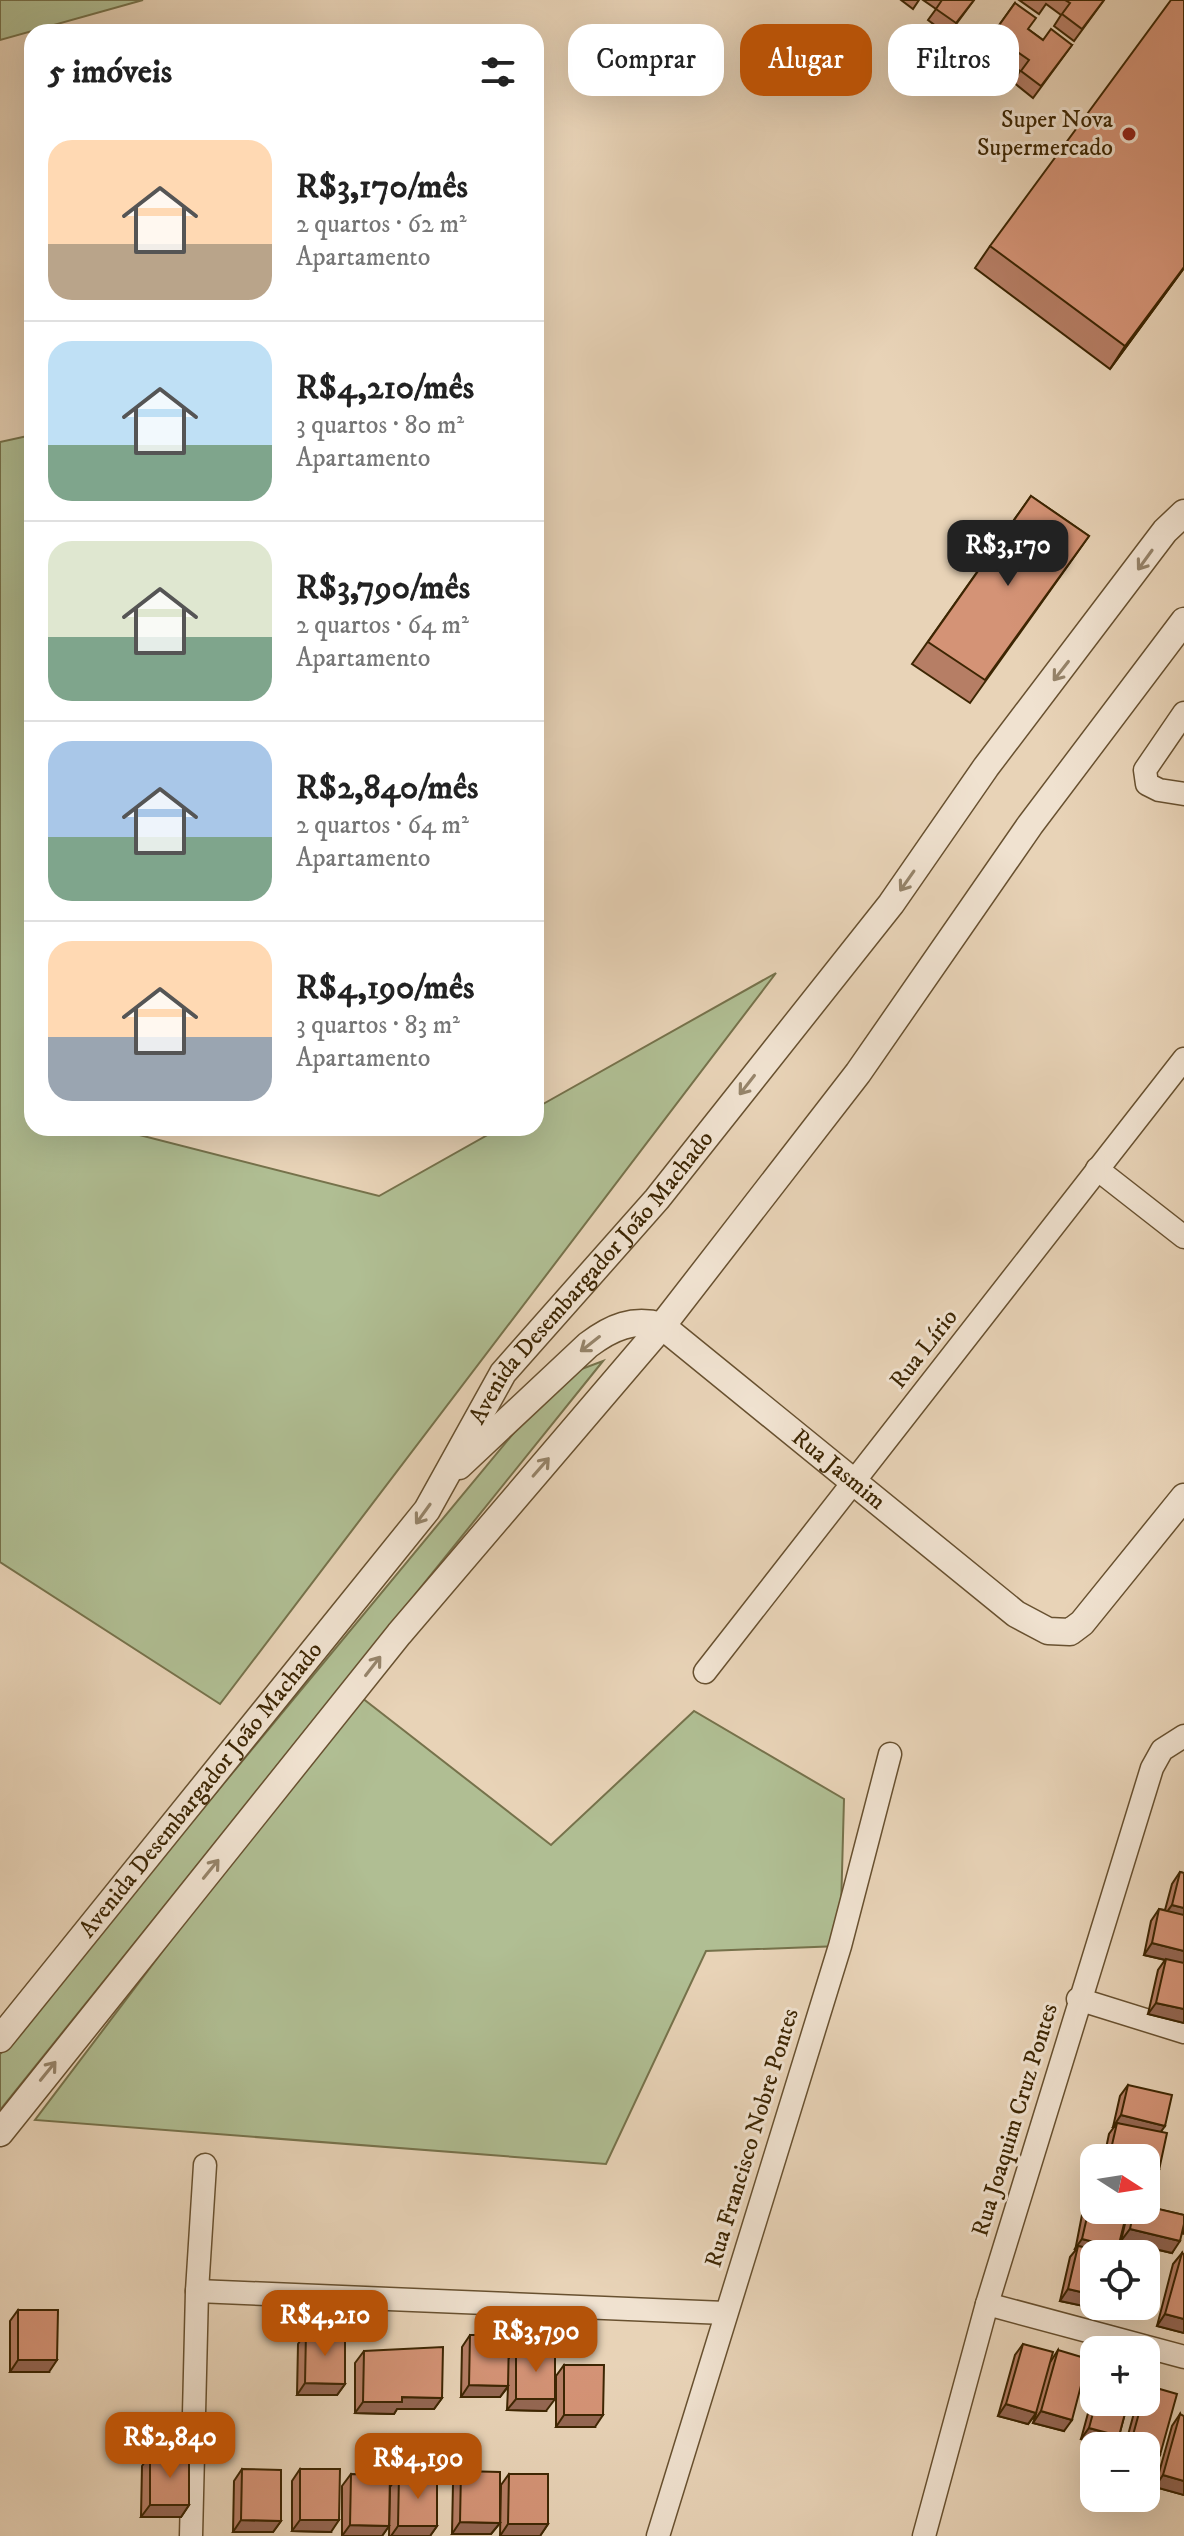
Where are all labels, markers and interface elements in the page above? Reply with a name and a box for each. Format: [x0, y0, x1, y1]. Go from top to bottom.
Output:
chip: Comprar [568, 24, 724, 96]
chip: Alugar [740, 24, 872, 96]
chip: Filtros [888, 24, 1019, 96]
icon: filters [476, 50, 520, 94]
text: 5 imóveis [48, 51, 172, 93]
place label: Super Nova Supermercado [977, 105, 1114, 163]
marker: Super Nova Supermercado [1120, 125, 1138, 143]
text: R$3,170/mês [296, 166, 468, 208]
icon: home [112, 172, 208, 268]
text: 2 quartos · 62 m² [296, 208, 467, 241]
text: Apartamento [296, 241, 430, 274]
text: R$4,210/mês [296, 367, 474, 409]
icon: home [112, 373, 208, 469]
text: 3 quartos · 80 m² [296, 409, 464, 442]
text: Apartamento [296, 442, 430, 475]
pin: R$3,170 [934, 520, 1082, 588]
text: R$3,170 [965, 529, 1051, 562]
one-way arrow [1136, 548, 1153, 570]
text: R$3,790/mês [296, 567, 470, 609]
icon: home [112, 573, 208, 669]
text: 2 quartos · 64 m² [296, 609, 469, 642]
text: Apartamento [296, 642, 430, 675]
one-way arrow [1052, 660, 1070, 681]
text: R$2,840/mês [296, 767, 478, 809]
icon: home [112, 773, 208, 869]
text: 2 quartos · 64 m² [296, 809, 469, 842]
text: Apartamento [296, 842, 430, 875]
one-way arrow [899, 869, 915, 891]
text: R$4,190/mês [296, 967, 474, 1009]
icon: home [112, 973, 208, 1069]
text: 3 quartos · 83 m² [296, 1009, 460, 1042]
text: Apartamento [296, 1042, 430, 1075]
one-way arrow [738, 1074, 756, 1095]
street label: Avenida Desembargador João Machado [463, 1125, 720, 1430]
street label: Rua Lírio [883, 1303, 965, 1395]
one-way arrow [580, 1335, 601, 1352]
street label: Rua Jasmim [785, 1422, 892, 1517]
one-way arrow [532, 1458, 550, 1478]
one-way arrow [415, 1503, 432, 1525]
street label: Avenida Desembargador João Machado [73, 1636, 329, 1944]
one-way arrow [365, 1656, 382, 1677]
one-way arrow [202, 1859, 220, 1880]
street label: Rua Joaquim Cruz Pontes [965, 2000, 1065, 2240]
street label: Rua Francisco Nobre Pontes [698, 2005, 806, 2271]
one-way arrow [39, 2061, 57, 2082]
north arrow [1080, 2144, 1160, 2224]
map controls [1080, 2144, 1160, 2512]
button: locate [1080, 2240, 1160, 2320]
pin: R$4,210 [251, 2290, 399, 2358]
text: R$4,210 [280, 2299, 370, 2332]
pin: R$3,790 [462, 2306, 610, 2374]
text: R$3,790 [492, 2315, 580, 2348]
button: + [1080, 2336, 1160, 2416]
pin: R$2,840 [96, 2412, 244, 2480]
text: R$2,840 [123, 2421, 217, 2454]
button: − [1080, 2432, 1160, 2512]
pin: R$4,190 [344, 2433, 492, 2501]
text: R$4,190 [373, 2442, 463, 2475]

